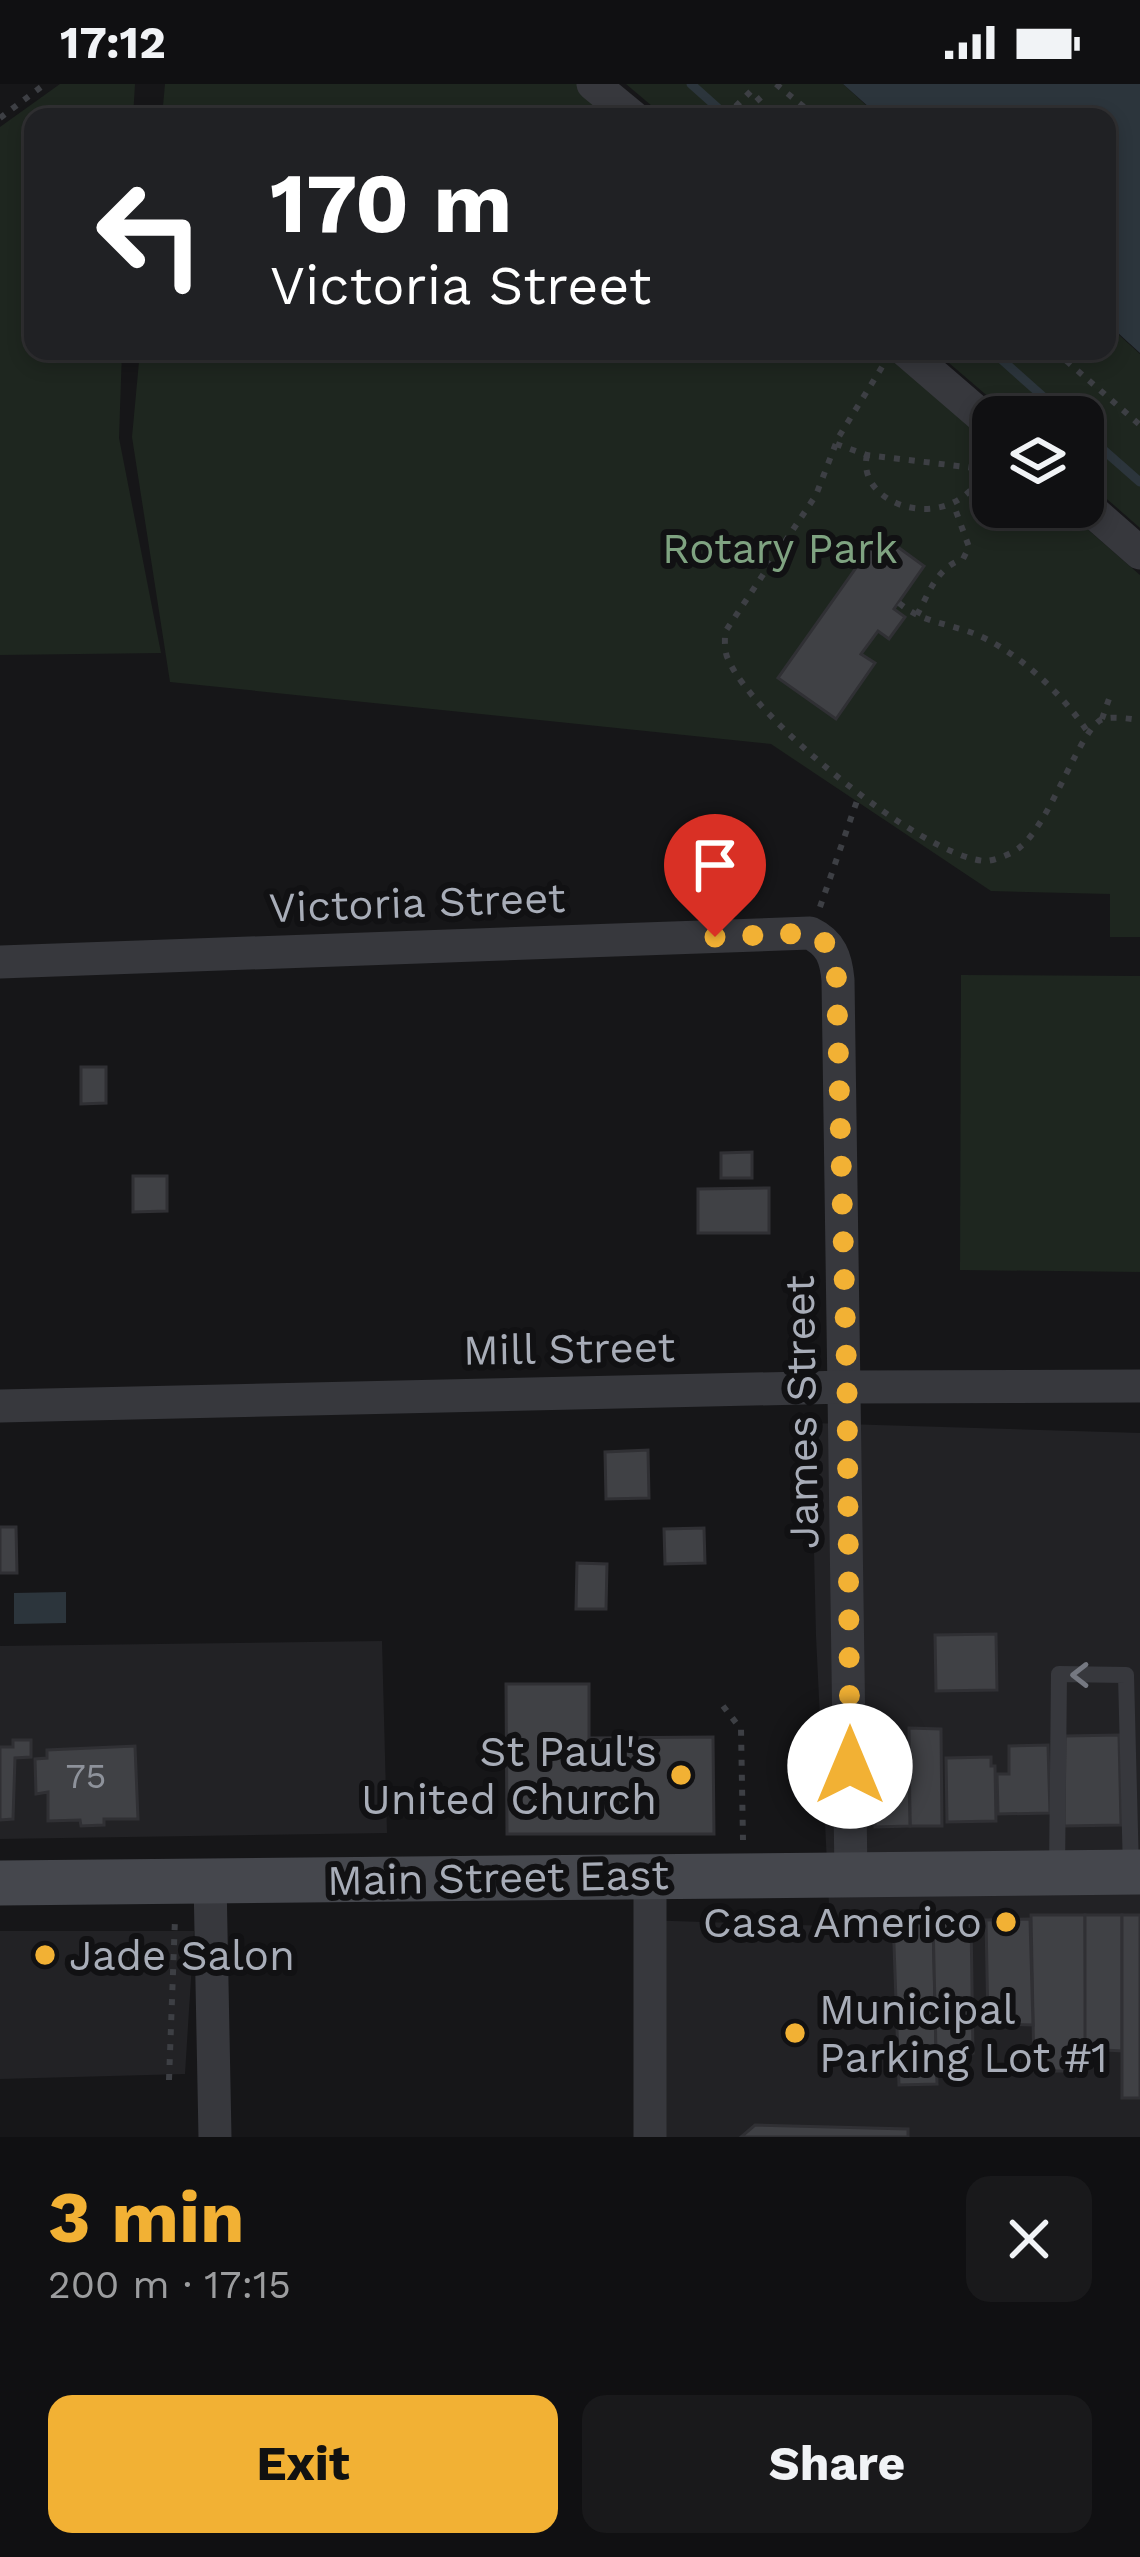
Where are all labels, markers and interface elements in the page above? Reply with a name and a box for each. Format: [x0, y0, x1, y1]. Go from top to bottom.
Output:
text: 17:12 [60, 16, 166, 69]
text: 170 m [270, 154, 512, 252]
icon: left [72, 156, 228, 312]
text: Victoria Street [270, 254, 651, 317]
map controls [972, 396, 1104, 528]
button: layers [972, 396, 1104, 528]
park label: Rotary Park [662, 524, 898, 573]
pin [664, 814, 766, 937]
icon: arrive [682, 832, 748, 898]
street label: Victoria Street [268, 873, 566, 932]
street label: James Street [775, 1275, 828, 1549]
street label: Mill Street [463, 1322, 675, 1375]
one-way arrow [1070, 1662, 1088, 1688]
position arrow [787, 1703, 913, 1829]
place label: St Paul's United Church [361, 1727, 657, 1824]
house number: 75 [65, 1755, 107, 1797]
marker: St Paul's United Church [668, 1762, 694, 1788]
street label: Main Street East [327, 1850, 669, 1905]
place label: Casa Americo [703, 1898, 982, 1947]
marker: Casa Americo [993, 1909, 1019, 1935]
place label: Jade Salon [69, 1931, 295, 1980]
marker: Jade Salon [32, 1942, 58, 1968]
place label: Municipal Parking Lot #1 [819, 1985, 1108, 2082]
marker: Municipal Parking Lot #1 [782, 2020, 808, 2046]
text: 3 min [48, 2175, 245, 2259]
button: close [966, 2176, 1092, 2302]
text: 200 m · 17:15 [48, 2262, 291, 2307]
button: Exit [48, 2395, 558, 2533]
button: Share [582, 2395, 1092, 2533]

